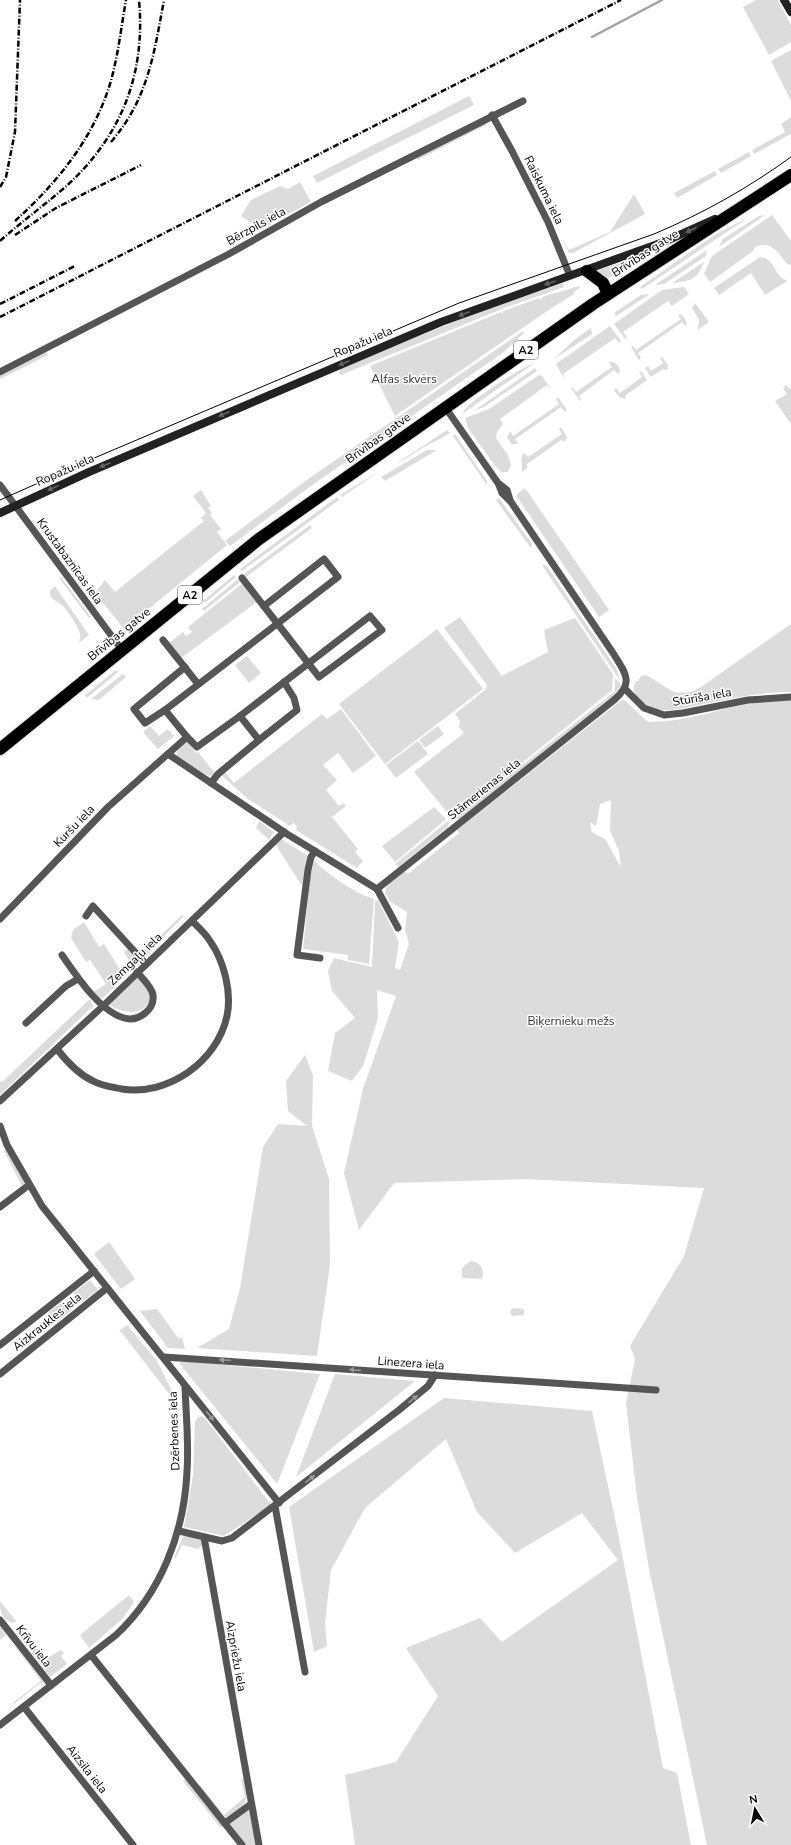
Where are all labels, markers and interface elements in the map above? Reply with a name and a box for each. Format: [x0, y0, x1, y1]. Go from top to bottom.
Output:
street label: Raiskuma iela [520, 153, 568, 227]
street label: Bērzpils iela [223, 203, 289, 249]
street label: Brīvības gatve [609, 225, 681, 281]
one-way arrow [685, 227, 697, 233]
one-way arrow [544, 280, 556, 286]
one-way arrow [458, 311, 470, 317]
street label: Ropažu iela [331, 322, 395, 362]
road number: A2 [514, 341, 538, 359]
one-way arrow [338, 360, 350, 367]
park label: Alfas skvērs [371, 371, 437, 387]
street label: Brīvības gatve [342, 409, 414, 467]
one-way arrow [218, 412, 230, 418]
street label: Ropažu iela [33, 450, 97, 490]
one-way arrow [98, 463, 110, 469]
one-way arrow [48, 485, 59, 491]
street label: Krustabaznīcas iela [33, 515, 107, 607]
road number: A2 [178, 586, 202, 604]
street label: Brīvības gatve [84, 604, 154, 664]
street label: Stūrīša iela [671, 684, 733, 710]
street label: Stāmerienas iela [444, 755, 524, 823]
street label: Kuršu iela [50, 801, 98, 851]
street label: Zemgaļu iela [104, 929, 166, 989]
park label: Biķernieku mežs [527, 1013, 615, 1029]
street label: Aizkraukles iela [9, 1289, 85, 1355]
street label: Linezera iela [377, 1353, 445, 1373]
one-way arrow [219, 1357, 231, 1364]
one-way arrow [348, 1366, 361, 1373]
street label: Dzērbenes iela [165, 1391, 183, 1471]
one-way arrow [407, 1395, 418, 1403]
one-way arrow [205, 1411, 214, 1421]
one-way arrow [305, 1475, 316, 1483]
street label: Aizpriežu iela [222, 1619, 250, 1693]
street label: Krīvu iela [12, 1622, 56, 1670]
street label: Aizsila iela [63, 1741, 111, 1797]
north arrow [735, 1789, 775, 1829]
text: N [748, 1792, 759, 1808]

